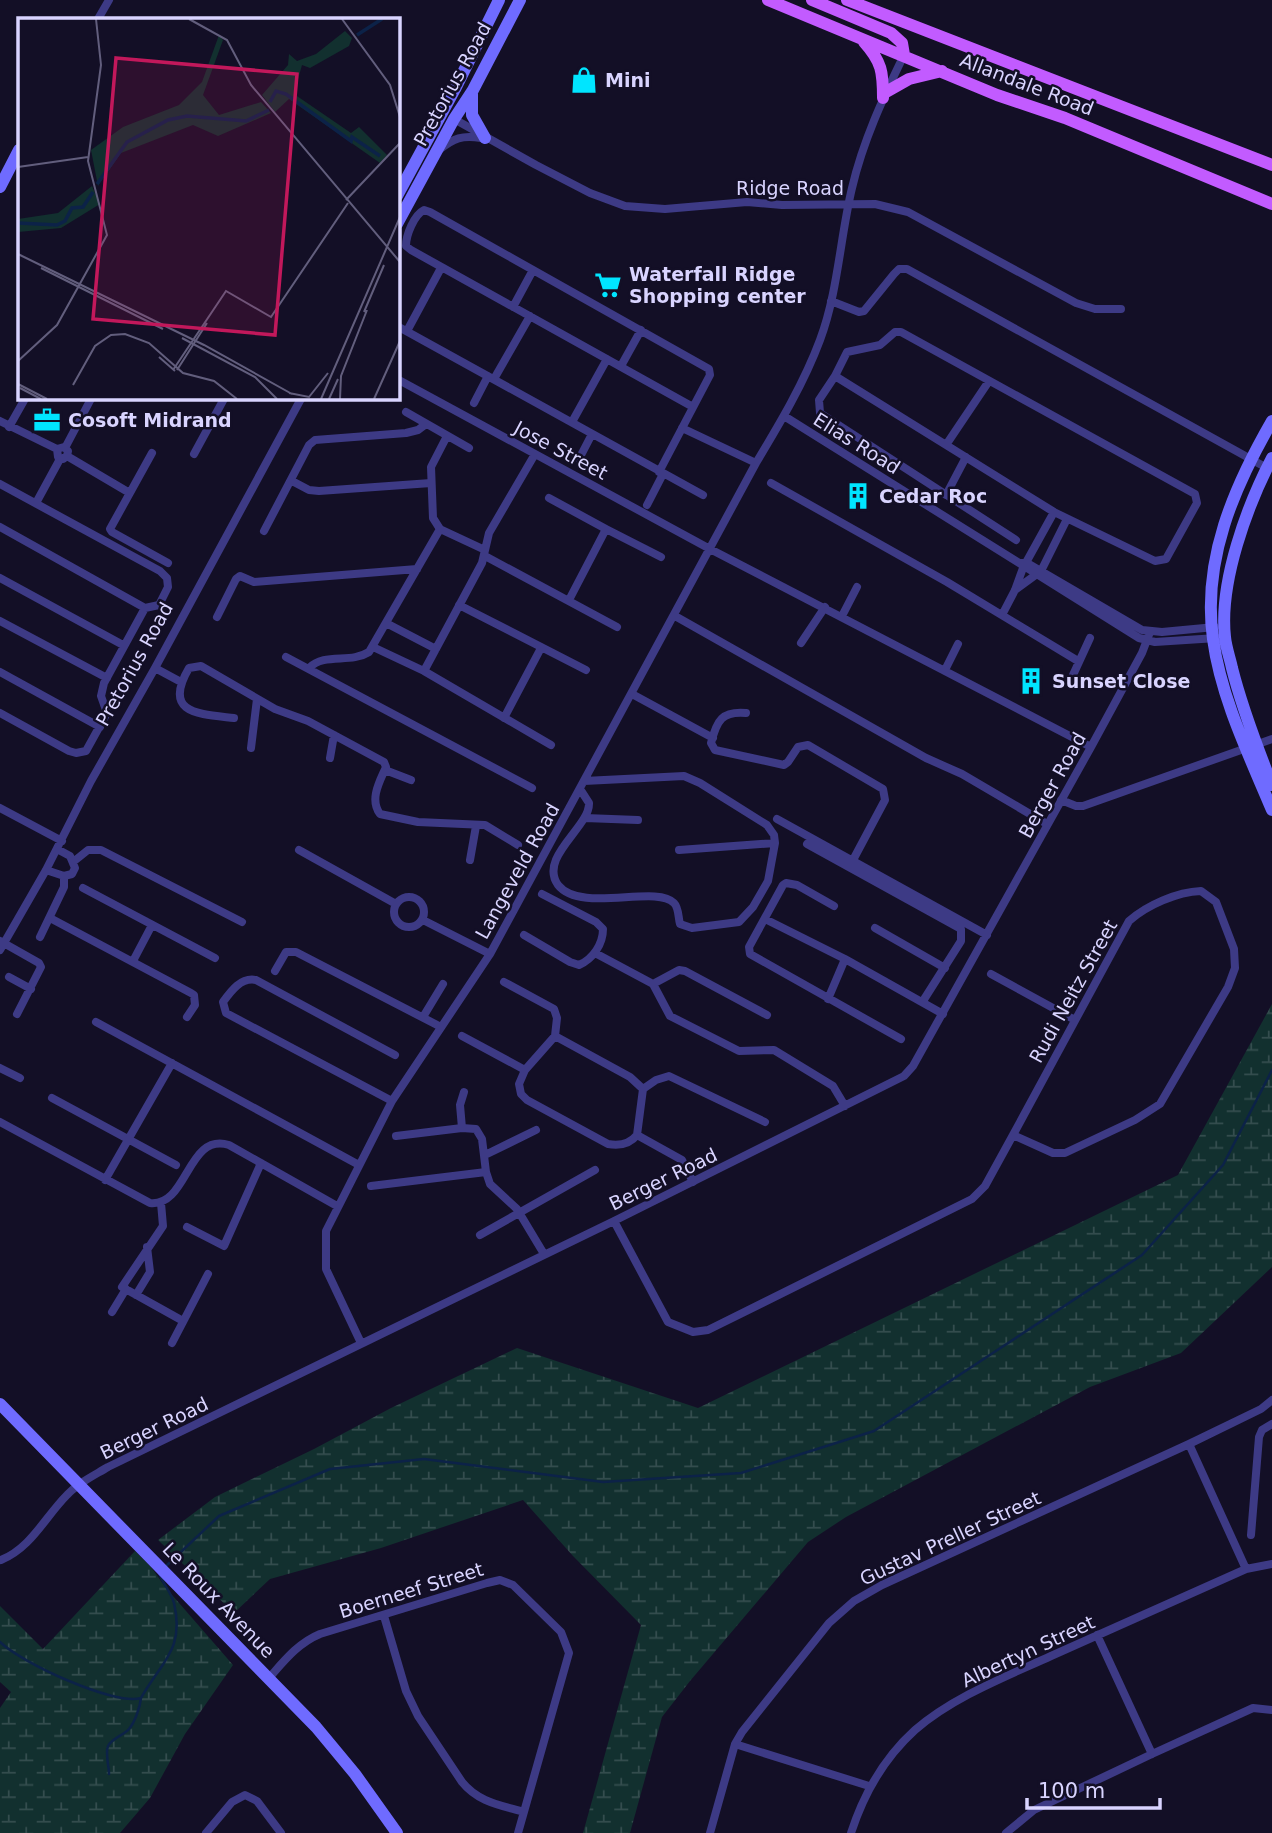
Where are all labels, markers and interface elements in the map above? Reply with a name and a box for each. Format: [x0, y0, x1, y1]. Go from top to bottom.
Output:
inset map [18, 18, 399, 399]
street label: Pretorius Road [409, 18, 495, 150]
street label: Allandale Road [957, 48, 1097, 120]
shop icon: Mini [569, 65, 599, 95]
place label: Mini [605, 69, 650, 91]
street label: Ridge Road [736, 177, 844, 199]
place label: Waterfall Ridge Shopping center [629, 263, 806, 307]
supermarket icon: Waterfall Ridge Shopping center [593, 270, 623, 300]
office icon: Cosoft Midrand [32, 405, 62, 435]
street label: Elias Road [810, 408, 904, 478]
place label: Cosoft Midrand [68, 409, 232, 431]
street label: Jose Street [510, 416, 611, 484]
building icon: Cedar Roc [843, 481, 873, 511]
place label: Cedar Roc [879, 485, 987, 507]
street label: Pretorius Road [91, 598, 177, 730]
building icon: Sunset Close [1016, 666, 1046, 696]
place label: Sunset Close [1052, 670, 1190, 692]
street label: Berger Road [1014, 728, 1090, 842]
street label: Langeveld Road [471, 799, 563, 943]
street label: Rudi Neitz Street [1025, 916, 1121, 1066]
street label: Berger Road [605, 1143, 721, 1215]
street label: Berger Road [96, 1392, 212, 1464]
street label: Gustav Preller Street [856, 1486, 1044, 1590]
street label: Le Roux Avenue [158, 1538, 280, 1662]
street label: Boerneef Street [336, 1558, 486, 1622]
street label: Albertyn Street [958, 1611, 1098, 1691]
scale bar [1027, 1766, 1160, 1810]
text: 100 m [1038, 1779, 1105, 1803]

